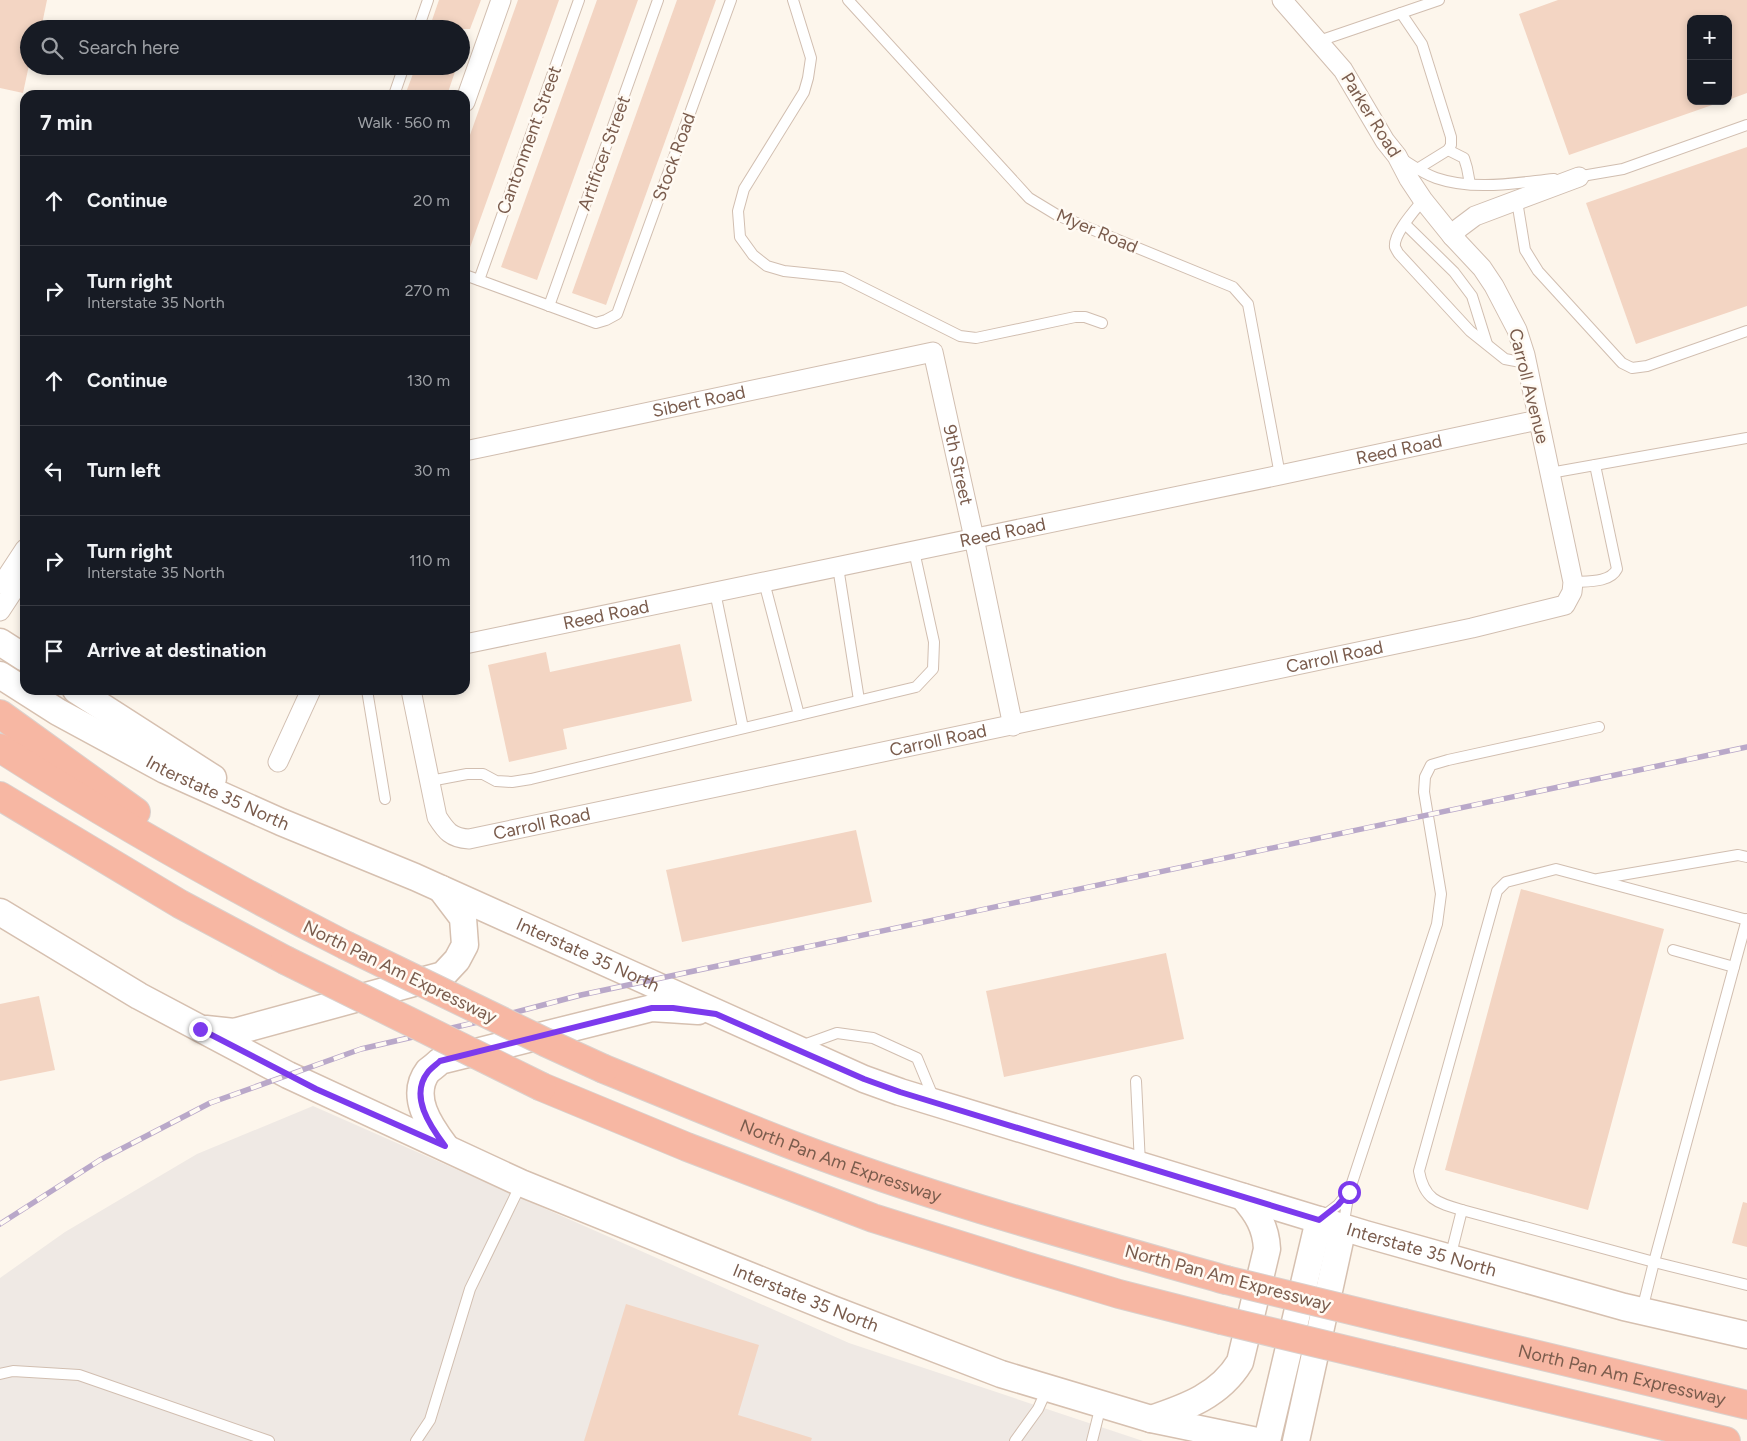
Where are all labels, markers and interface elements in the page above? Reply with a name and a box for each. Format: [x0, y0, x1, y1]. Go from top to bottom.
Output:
map controls [1687, 15, 1732, 105]
button: + [1687, 15, 1732, 60]
search box [20, 20, 470, 75]
icon: search [38, 34, 66, 62]
text: Search here [78, 36, 180, 59]
button: − [1687, 60, 1732, 105]
street label: Cantonment Street [492, 63, 566, 217]
street label: Parker Road [1336, 69, 1406, 161]
street label: Artificer Street [573, 92, 635, 213]
text: 7 min [40, 110, 92, 135]
street label: Stock Road [648, 110, 700, 204]
text: Walk · 560 m [358, 113, 450, 132]
icon: ahead [40, 187, 68, 215]
text: Continue [87, 189, 167, 212]
text: 20 m [413, 191, 450, 210]
street label: Myer Road [1053, 204, 1141, 258]
text: Turn right [87, 270, 173, 293]
icon: right [40, 277, 68, 305]
text: 270 m [405, 281, 450, 300]
text: Interstate 35 North [87, 293, 225, 312]
street label: Carroll Avenue [1504, 326, 1554, 446]
icon: ahead [40, 367, 68, 395]
text: Continue [87, 369, 167, 392]
text: 130 m [407, 371, 450, 390]
street label: Sibert Road [650, 381, 747, 422]
street label: 9th Street [938, 423, 977, 507]
street label: Reed Road [1354, 430, 1444, 470]
icon: left [40, 457, 68, 485]
text: Turn left [87, 459, 161, 482]
text: 30 m [413, 461, 450, 480]
street label: Reed Road [958, 513, 1048, 552]
text: Turn right [87, 540, 173, 563]
icon: right [40, 547, 68, 575]
text: 110 m [409, 551, 450, 570]
text: Interstate 35 North [87, 563, 225, 582]
street label: Reed Road [561, 595, 651, 634]
street label: Carroll Road [1284, 636, 1385, 678]
icon: arrive [40, 637, 68, 665]
text: Arrive at destination [87, 639, 266, 662]
street label: Carroll Road [888, 719, 989, 761]
street label: Interstate 35 North [142, 751, 292, 835]
street label: Carroll Road [491, 803, 592, 845]
street label: Interstate 35 North [513, 913, 663, 997]
street label: North Pan Am Expressway [300, 916, 501, 1029]
route end [189, 1018, 212, 1041]
street label: North Pan Am Expressway [737, 1115, 945, 1207]
route start [1338, 1181, 1361, 1204]
street label: Interstate 35 North [1344, 1218, 1499, 1282]
street label: North Pan Am Expressway [1122, 1240, 1334, 1316]
street label: Interstate 35 North [730, 1259, 882, 1337]
street label: North Pan Am Expressway [1516, 1340, 1728, 1411]

